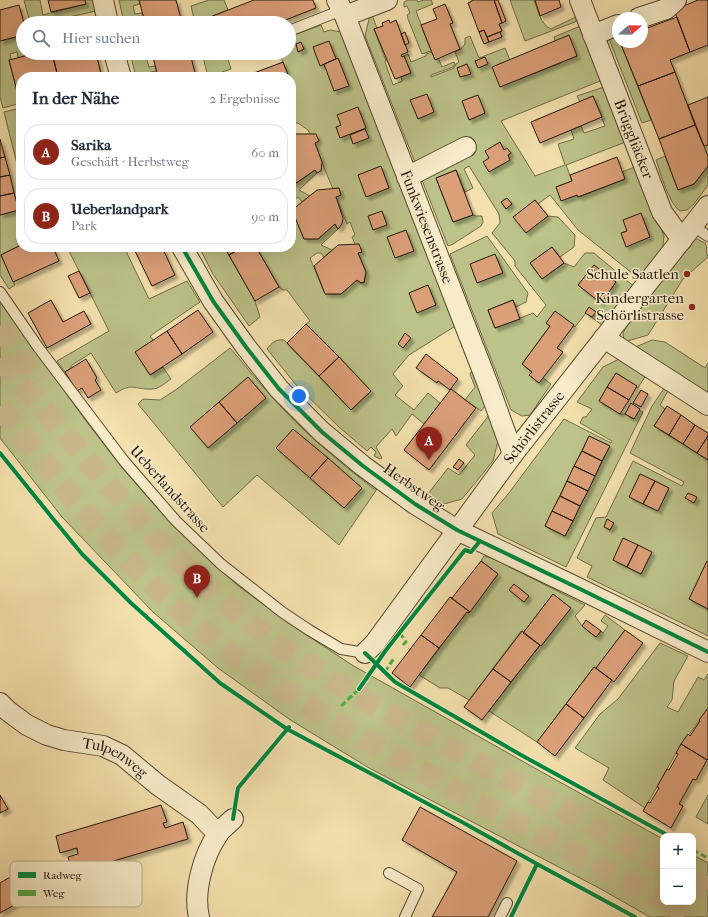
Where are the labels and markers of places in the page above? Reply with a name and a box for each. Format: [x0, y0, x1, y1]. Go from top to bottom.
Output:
place label: Schule Saatlen [586, 265, 679, 283]
marker: Schule Saatlen [682, 269, 692, 279]
place label: Kindergarten Schörlistrasse [595, 289, 685, 324]
marker: Kindergarten Schörlistrasse [687, 302, 697, 312]
pin: A [416, 427, 442, 460]
pin: B [184, 565, 210, 598]

